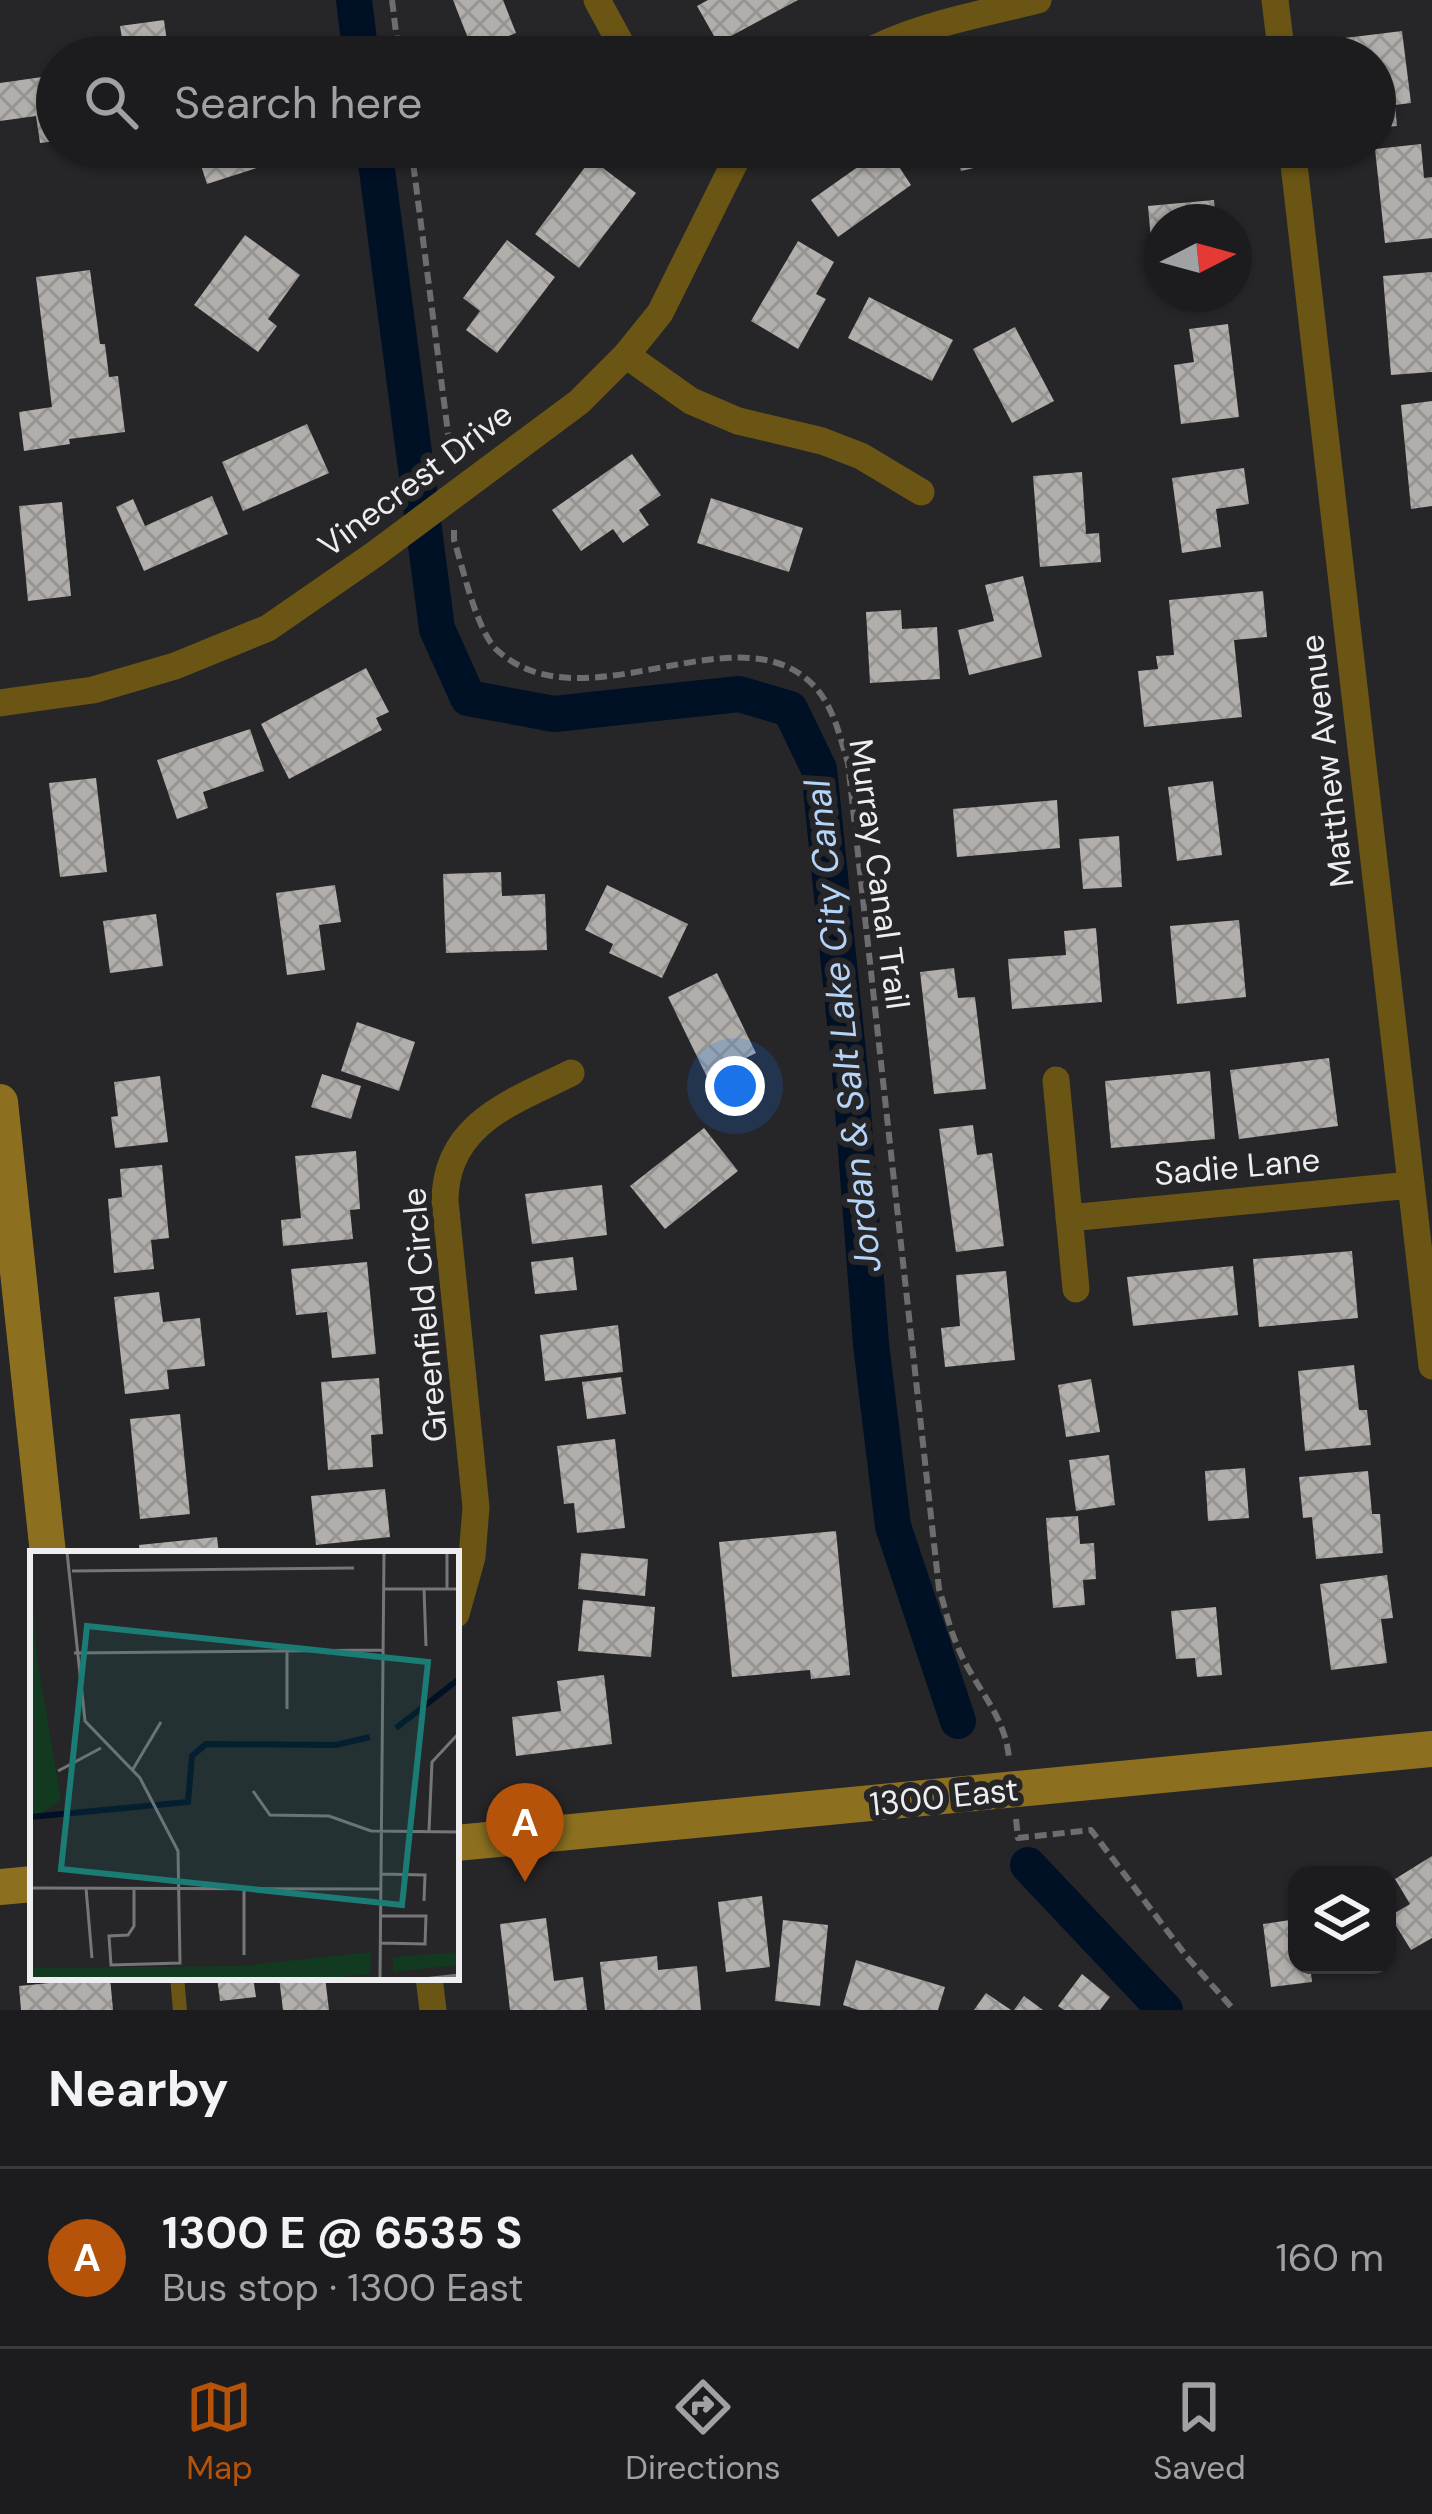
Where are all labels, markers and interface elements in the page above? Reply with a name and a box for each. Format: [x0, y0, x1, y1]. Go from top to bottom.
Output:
search box [36, 36, 1396, 168]
icon: search [78, 69, 144, 135]
text: Search here [174, 73, 422, 132]
north arrow [1144, 204, 1252, 312]
street label: Vinecrest Drive [309, 392, 521, 567]
street label: Matthew Avenue [1290, 632, 1363, 890]
street label: Murray Canal Trail [839, 736, 920, 1012]
water label: Jordan & Salt Lake City Canal [793, 777, 892, 1274]
your location [705, 1056, 765, 1116]
street label: Sadie Lane [1152, 1138, 1322, 1195]
street label: Greenfield Circle [392, 1186, 457, 1444]
inset map [30, 1551, 459, 1980]
street label: 1300 East [868, 1767, 1020, 1826]
pin: A [486, 1783, 564, 1882]
map controls [1288, 1866, 1396, 1974]
button: layers [1288, 1866, 1396, 1974]
text: Nearby [48, 2055, 229, 2122]
text: 1300 E @ 6535 S [162, 2203, 522, 2262]
text: A [73, 2232, 101, 2283]
text: 160 m [1276, 2232, 1384, 2283]
text: Bus stop · 1300 East [162, 2262, 524, 2313]
tab: Map [186, 2374, 253, 2489]
tab: Directions [625, 2374, 781, 2489]
tab: Saved [1153, 2374, 1246, 2489]

